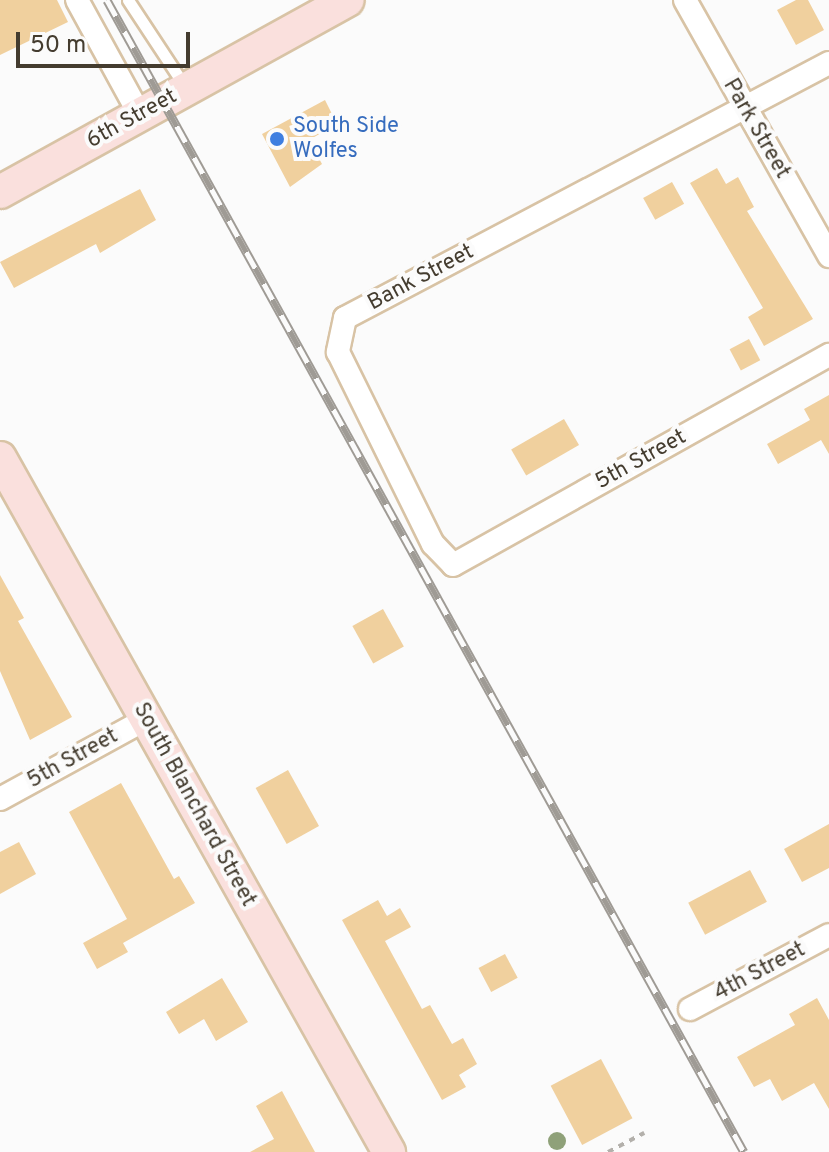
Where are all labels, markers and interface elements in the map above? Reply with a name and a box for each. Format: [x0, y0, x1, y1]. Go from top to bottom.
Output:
scale bar [20, 16, 194, 66]
text: 50 m [30, 31, 86, 61]
street label: Park Street [717, 74, 795, 184]
street label: 6th Street [82, 83, 182, 155]
place label: South Side Wolfes [293, 113, 399, 164]
marker: South Side Wolfes [268, 130, 286, 148]
street label: Bank Street [363, 239, 479, 317]
street label: 5th Street [591, 424, 691, 496]
street label: South Blanchard Street [127, 698, 261, 912]
street label: 5th Street [23, 723, 123, 795]
street label: 4th Street [710, 937, 810, 1007]

